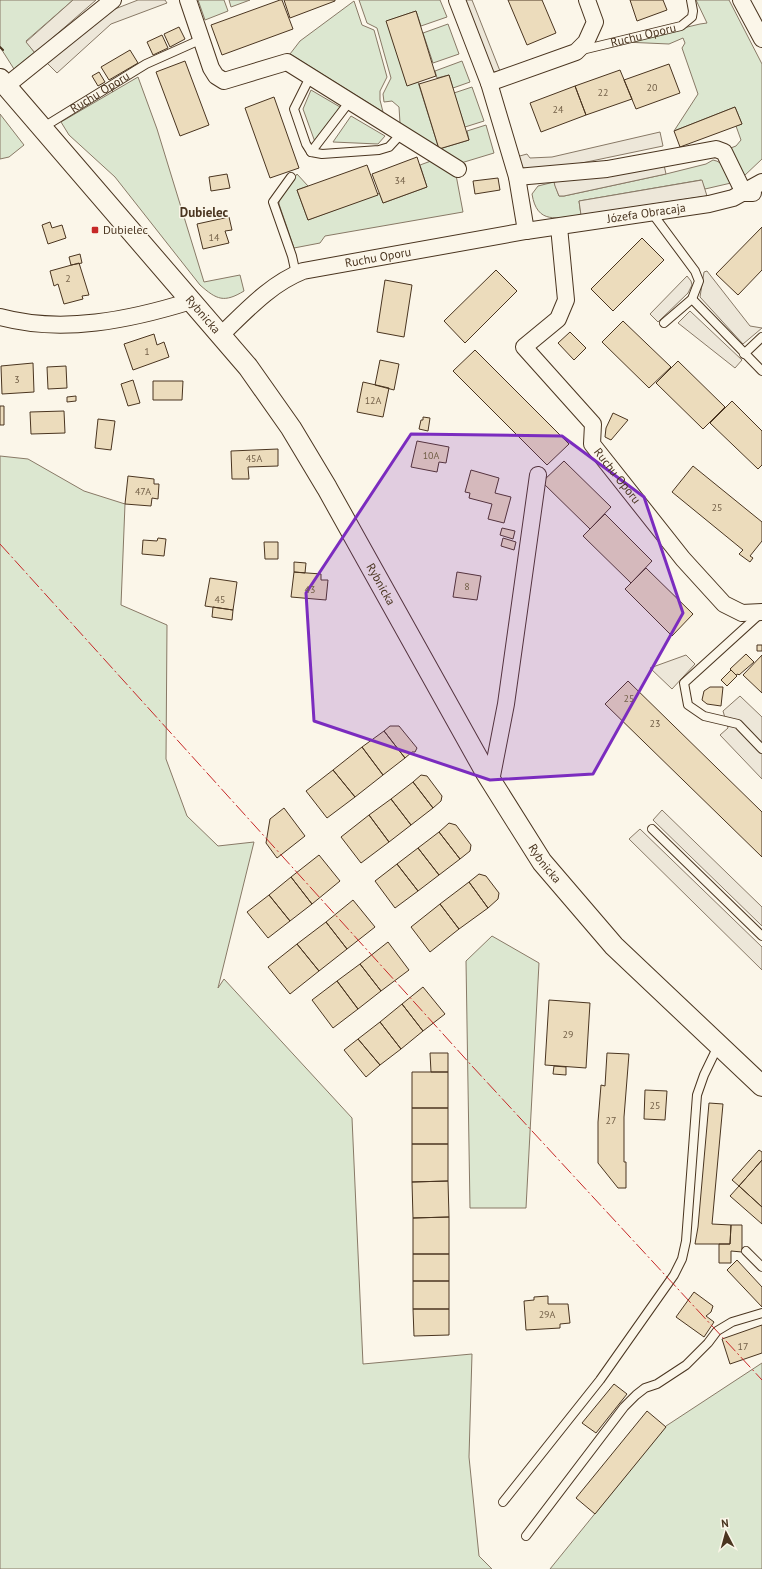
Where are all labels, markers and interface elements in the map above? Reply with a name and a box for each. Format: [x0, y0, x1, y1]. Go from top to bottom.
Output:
street label: Ruchu Oporu [609, 20, 677, 50]
street label: Ruchu Oporu [67, 68, 132, 116]
house number: 20 [647, 81, 658, 94]
house number: 22 [598, 86, 608, 99]
house number: 24 [553, 103, 564, 116]
house number: 34 [395, 174, 406, 187]
street label: Józefa Obracaja [605, 200, 687, 226]
district label: Dubielec [180, 204, 229, 221]
place label: Dubielec [103, 222, 149, 237]
marker: Dubielec [90, 225, 100, 235]
house number: 14 [209, 231, 220, 244]
street label: Ruchu Oporu [344, 244, 412, 270]
house number: 2 [65, 272, 71, 285]
street label: Rybnicka [183, 292, 224, 337]
house number: 1 [144, 345, 150, 358]
house number: 3 [14, 373, 20, 386]
house number: 12A [365, 394, 382, 407]
street label: Ruchu Oporu [591, 445, 644, 506]
house number: 10A [423, 449, 440, 462]
house number: 45A [246, 452, 263, 465]
house number: 47A [135, 485, 151, 498]
house number: 25 [712, 501, 722, 514]
street label: Rybnicka [363, 560, 399, 608]
house number: 8 [464, 580, 470, 593]
house number: 43 [305, 583, 315, 596]
house number: 45 [215, 593, 225, 606]
house number: 25 [624, 692, 634, 705]
house number: 23 [650, 717, 660, 730]
street label: Rybnicka [525, 841, 565, 886]
house number: 29 [563, 1028, 573, 1041]
house number: 25 [650, 1099, 660, 1112]
house number: 27 [606, 1114, 616, 1127]
house number: 29A [539, 1308, 556, 1321]
house number: 17 [738, 1340, 748, 1353]
north arrow [706, 1513, 746, 1553]
text: N [721, 1516, 729, 1530]

